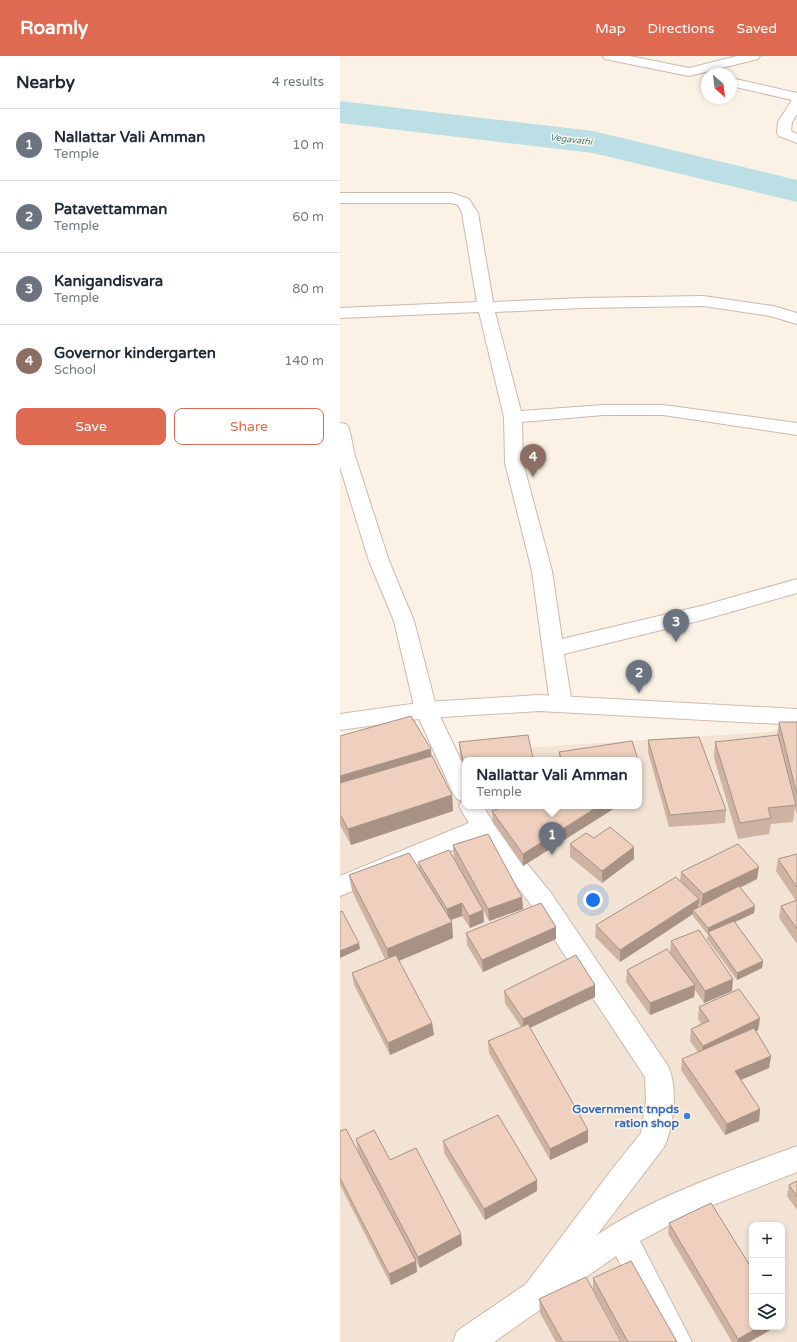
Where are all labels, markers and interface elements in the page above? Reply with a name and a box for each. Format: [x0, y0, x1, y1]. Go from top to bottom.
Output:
text: Roamly [20, 17, 88, 39]
text: Map [595, 20, 626, 37]
text: Directions [648, 20, 715, 37]
text: Saved [737, 20, 777, 37]
north arrow [701, 68, 737, 104]
text: Nearby [16, 72, 75, 93]
text: 4 results [272, 74, 324, 90]
text: Nallattar Vali Amman [54, 128, 205, 146]
water label: Vegavathi [549, 132, 594, 148]
text: 1 [25, 137, 33, 153]
text: 10 m [292, 137, 324, 153]
text: Temple [54, 146, 99, 162]
text: Patavettamman [54, 200, 167, 218]
text: 2 [25, 209, 33, 225]
text: 60 m [292, 209, 324, 225]
text: Temple [54, 218, 99, 234]
text: Kanigandisvara [54, 272, 163, 290]
text: 3 [25, 281, 33, 297]
text: 80 m [292, 281, 324, 297]
text: Temple [54, 290, 99, 306]
text: Governor kindergarten [54, 344, 216, 362]
text: 4 [25, 353, 33, 369]
text: 140 m [284, 353, 324, 369]
text: School [54, 362, 96, 378]
button: Save [16, 408, 166, 445]
button: Share [174, 408, 324, 445]
pin: 4 [520, 444, 546, 477]
pin: 3 [663, 609, 689, 642]
pin: 2 [626, 660, 652, 693]
popup [462, 757, 642, 809]
text: Nallattar Vali Amman [476, 766, 628, 784]
text: Temple [476, 784, 522, 800]
pin: 1 [539, 822, 565, 855]
your location [583, 890, 603, 910]
place label: Government tnpds ration shop [572, 1102, 679, 1131]
marker: Government tnpds ration shop [682, 1111, 692, 1121]
map controls [749, 1222, 785, 1330]
button: + [749, 1222, 785, 1258]
button: − [749, 1258, 785, 1294]
button: layers [749, 1294, 785, 1330]

